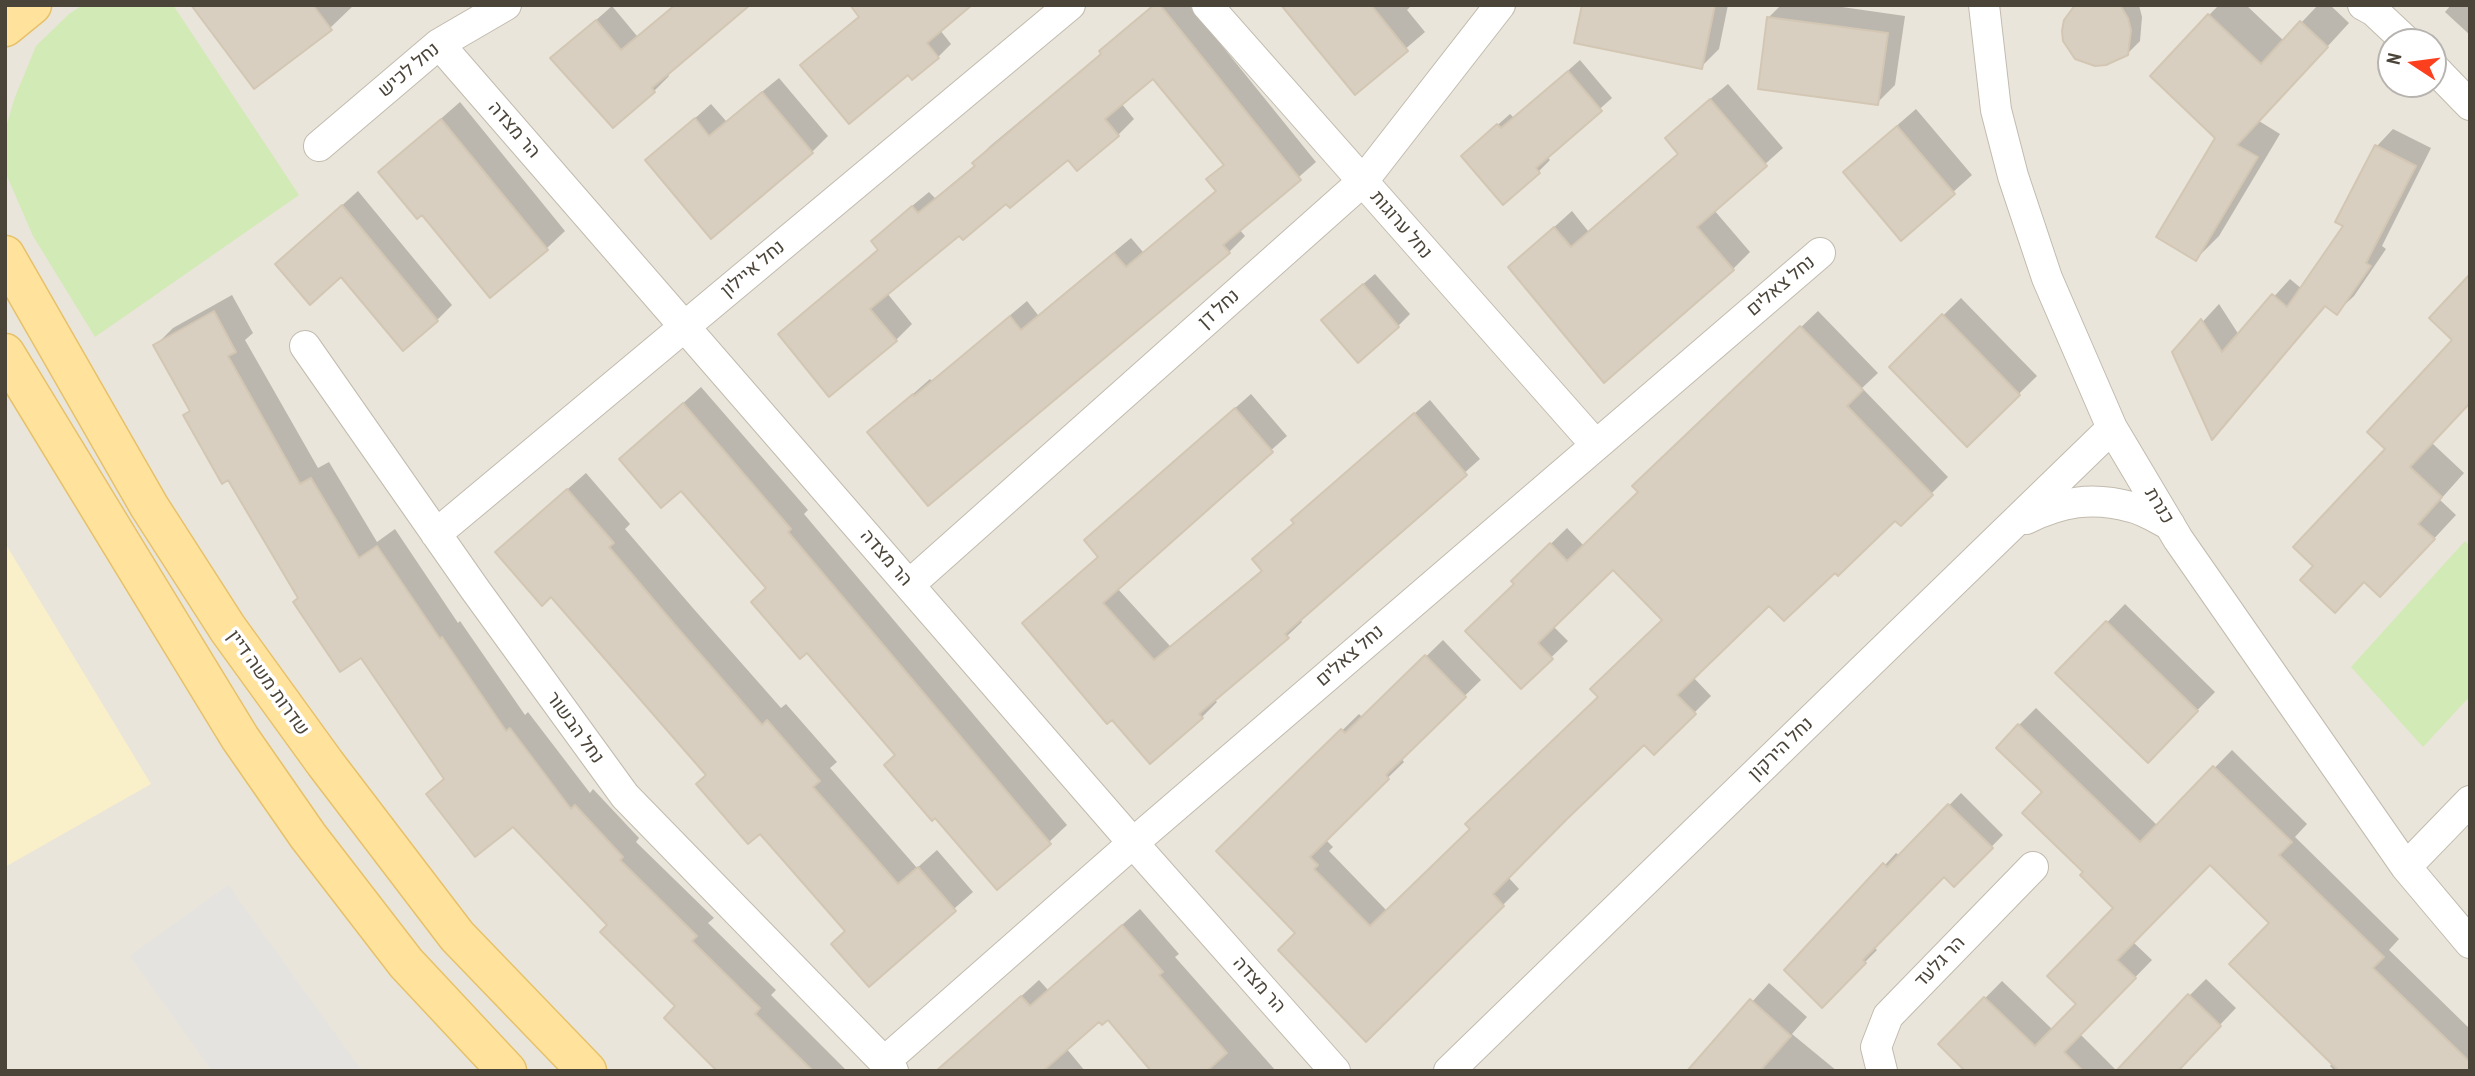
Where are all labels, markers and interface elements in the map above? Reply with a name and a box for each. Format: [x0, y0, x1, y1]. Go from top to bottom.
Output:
north arrow [2377, 28, 2447, 98]
street label: נחל לכיש [374, 38, 444, 102]
text: N [2381, 51, 2406, 66]
street label: הר מצדה [483, 97, 545, 163]
street label: נחל ערוגות [1365, 186, 1437, 264]
street label: נחל איילון [716, 236, 790, 302]
street label: נחל צאלים [1742, 251, 1820, 321]
street label: נחל דן [1194, 285, 1244, 333]
street label: כנרת [2139, 484, 2179, 528]
street label: הר מצדה [855, 525, 917, 591]
street label: נחל צאלים [1311, 620, 1389, 692]
street label: שדרות משה דיין [222, 626, 314, 740]
street label: נחל הבשור [541, 688, 609, 768]
street label: נחל הירקון [1744, 713, 1818, 785]
street label: הר גלעד [1910, 932, 1970, 992]
street label: הר מצדה [1228, 952, 1290, 1018]

